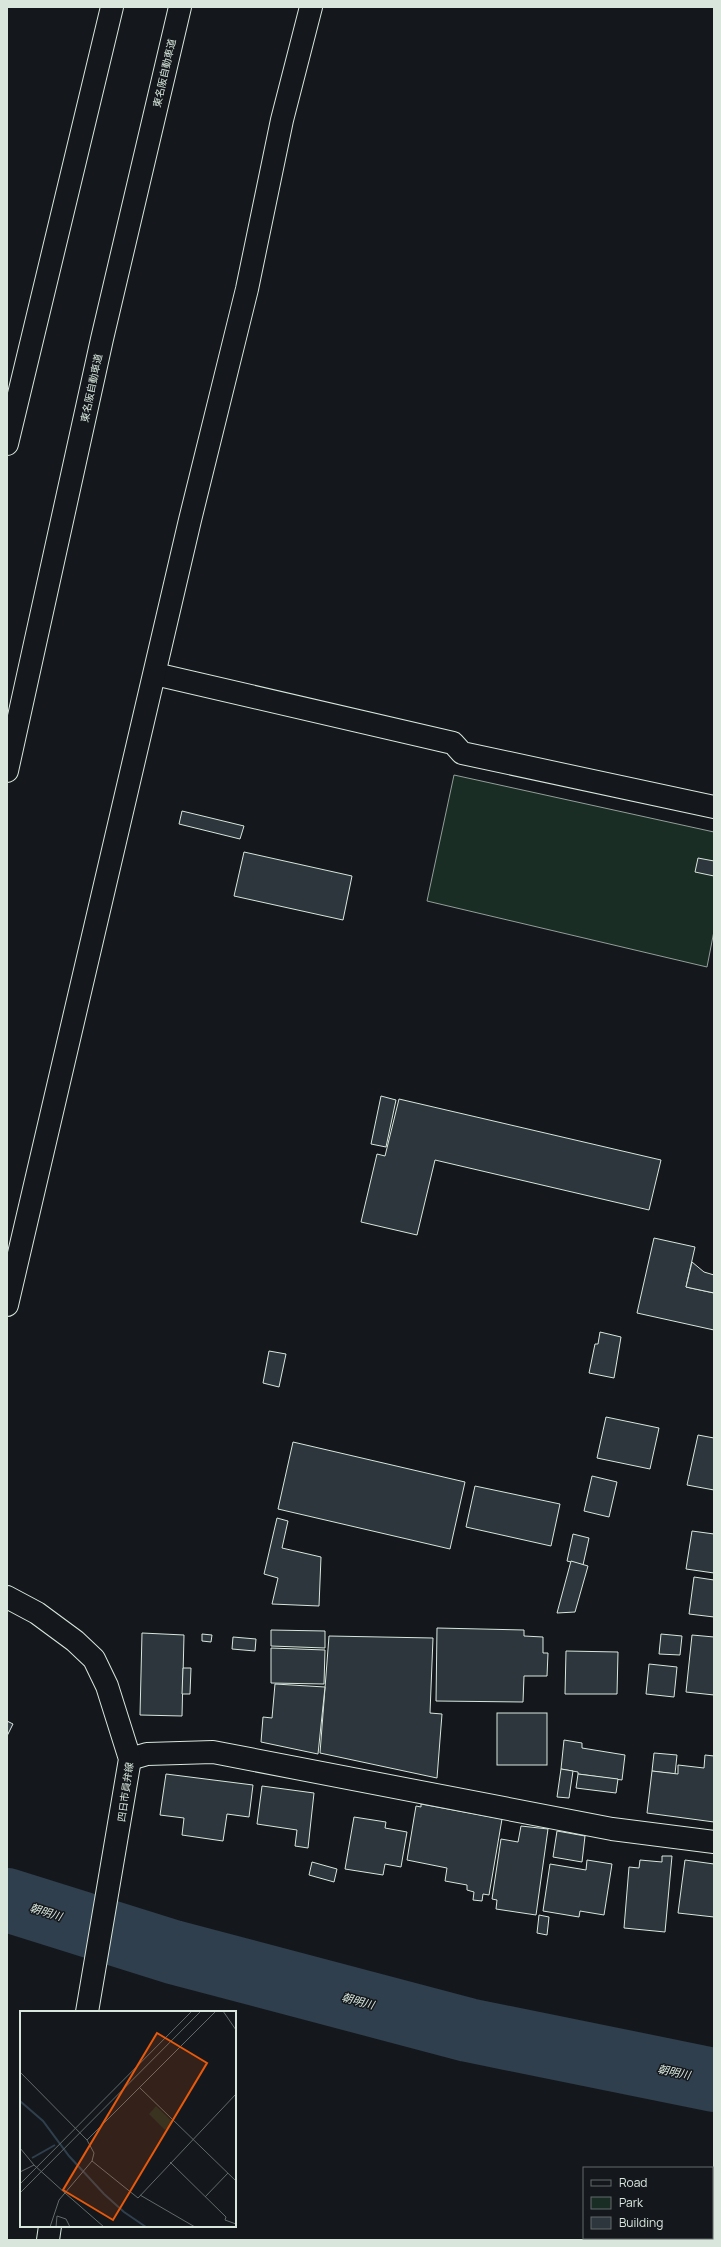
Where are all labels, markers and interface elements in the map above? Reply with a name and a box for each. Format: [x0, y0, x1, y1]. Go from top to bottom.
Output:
street label: 東名阪自動車道 [149, 37, 179, 109]
street label: 東名阪自動車道 [77, 352, 105, 424]
street label: 四日市員弁線 [114, 1761, 136, 1823]
water label: 朝明川 [28, 1900, 65, 1924]
water label: 朝明川 [340, 1989, 377, 2012]
inset map [20, 2011, 236, 2227]
water label: 朝明川 [656, 2061, 693, 2082]
legend [583, 2167, 713, 2239]
text: Road [619, 2174, 647, 2191]
text: Park [619, 2194, 644, 2211]
text: Building [619, 2214, 663, 2231]

